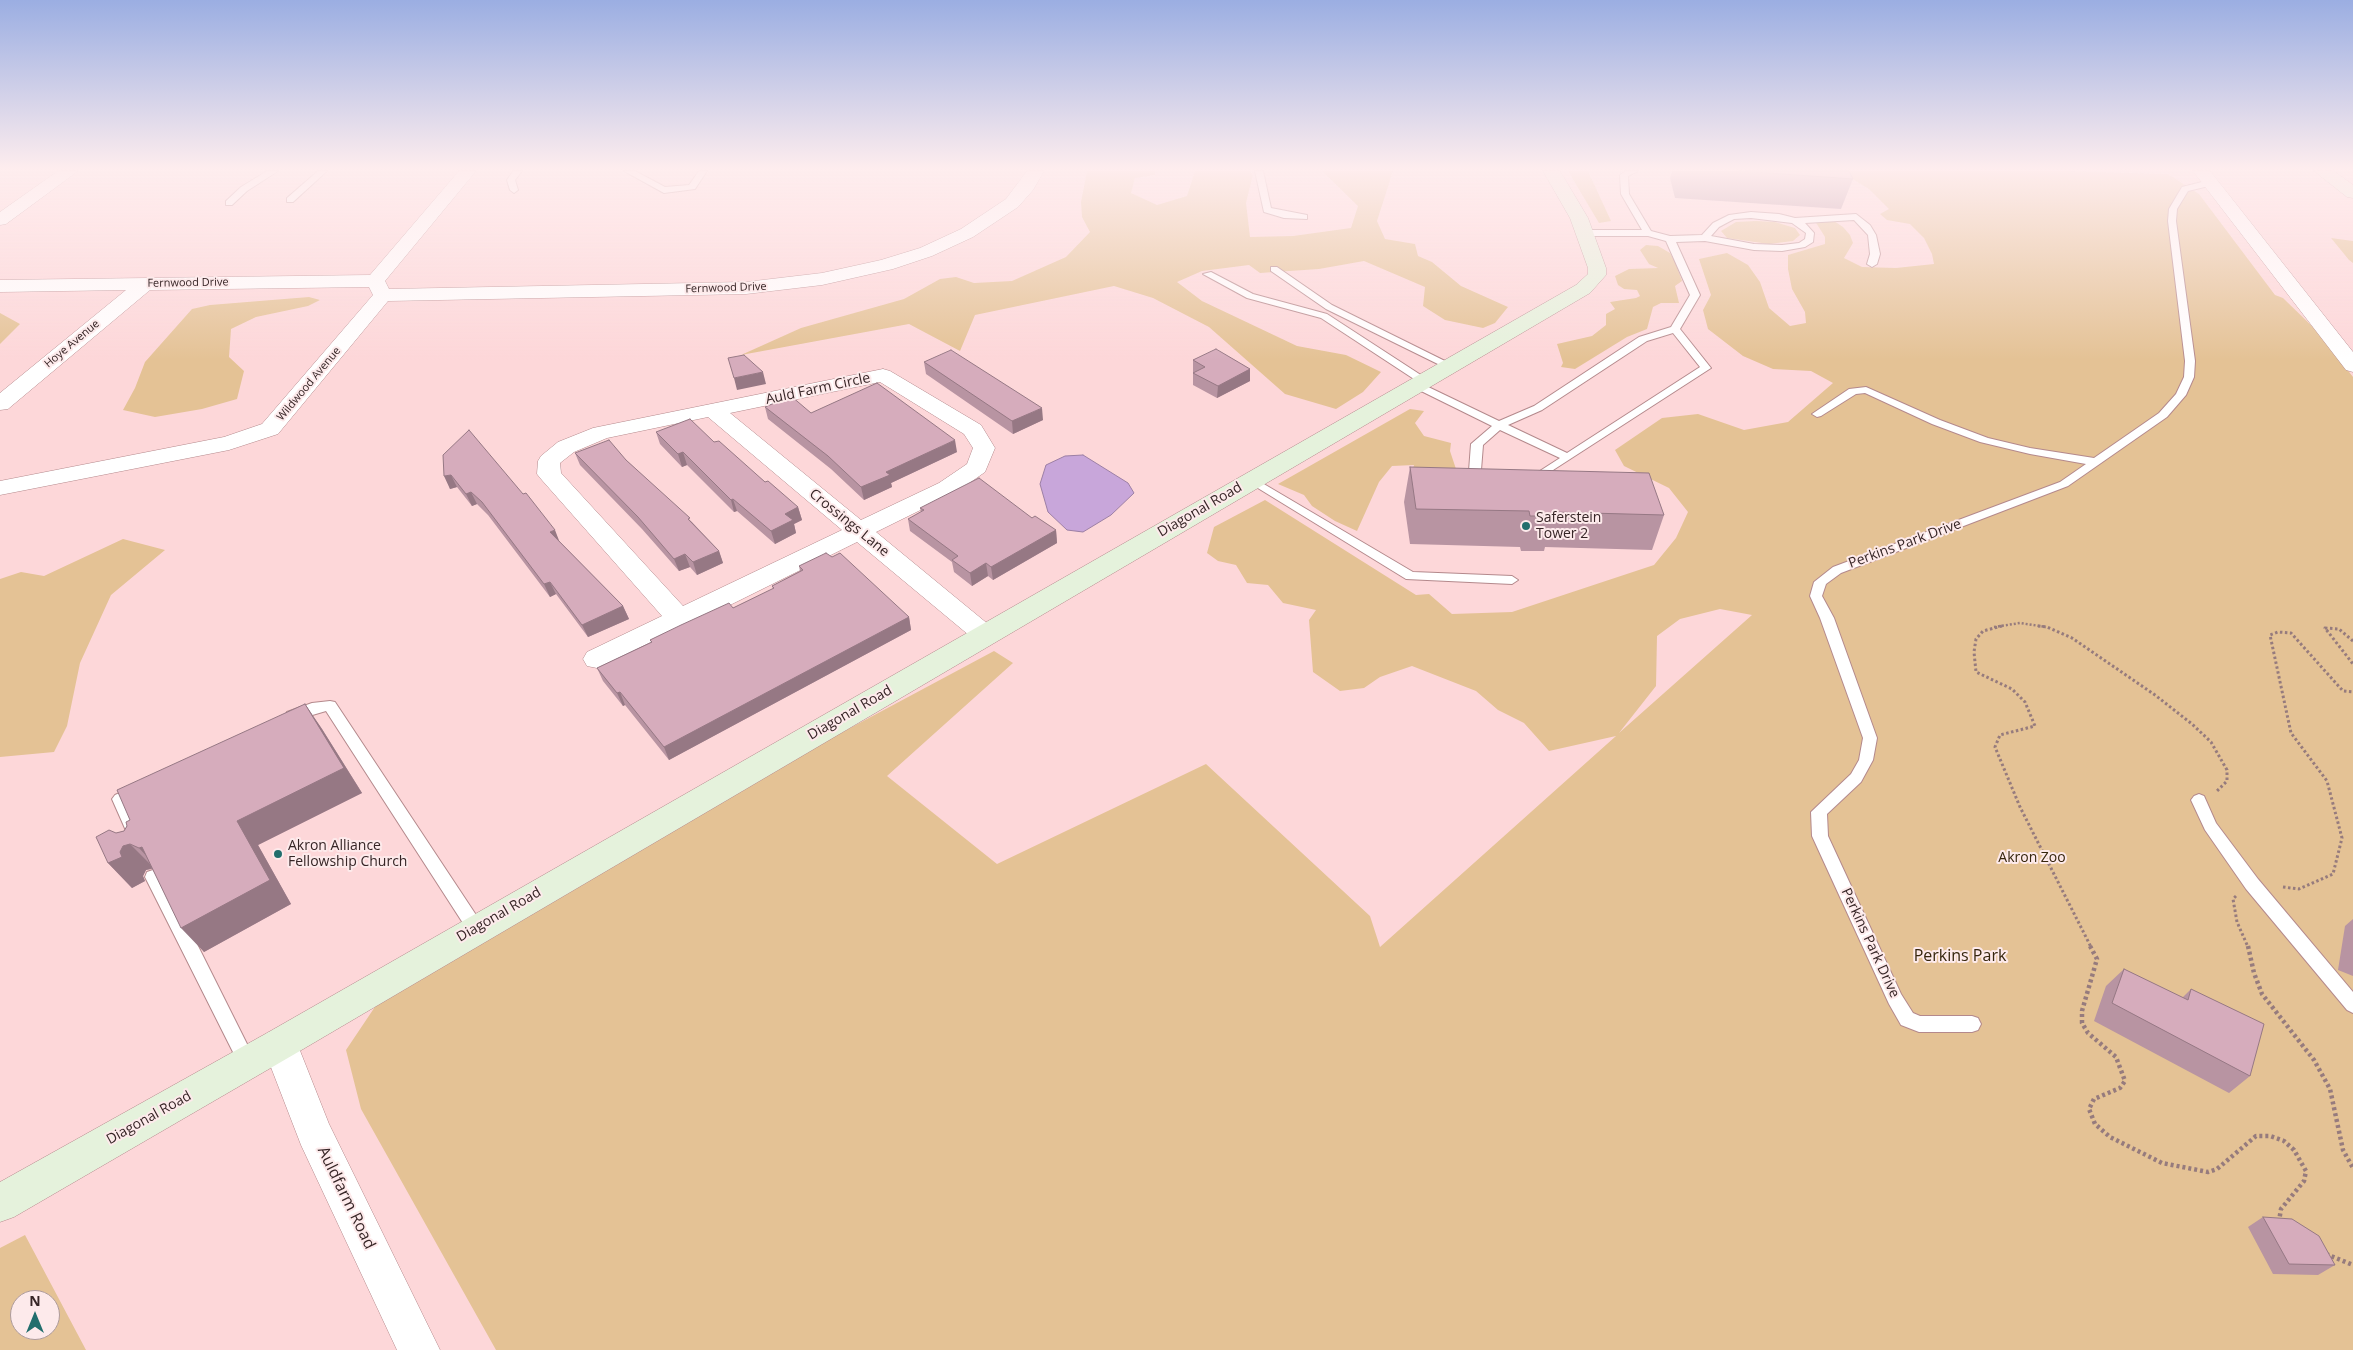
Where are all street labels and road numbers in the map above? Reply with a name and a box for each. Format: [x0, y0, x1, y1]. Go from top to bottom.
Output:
street label: Fernwood Drive [147, 276, 229, 290]
street label: Fernwood Drive [685, 280, 767, 296]
street label: Hoye Avenue [42, 317, 102, 371]
street label: Wildwood Avenue [274, 344, 344, 424]
street label: Auld Farm Circle [764, 370, 872, 408]
street label: Diagonal Road [1155, 479, 1245, 541]
street label: Crossings Lane [806, 486, 892, 560]
street label: Perkins Park Drive [1846, 516, 1964, 572]
street label: Diagonal Road [805, 682, 895, 744]
street label: Diagonal Road [454, 884, 544, 946]
street label: Perkins Park Drive [1837, 886, 1903, 1000]
street label: Diagonal Road [104, 1088, 194, 1148]
street label: Auldfarm Road [313, 1144, 379, 1252]

